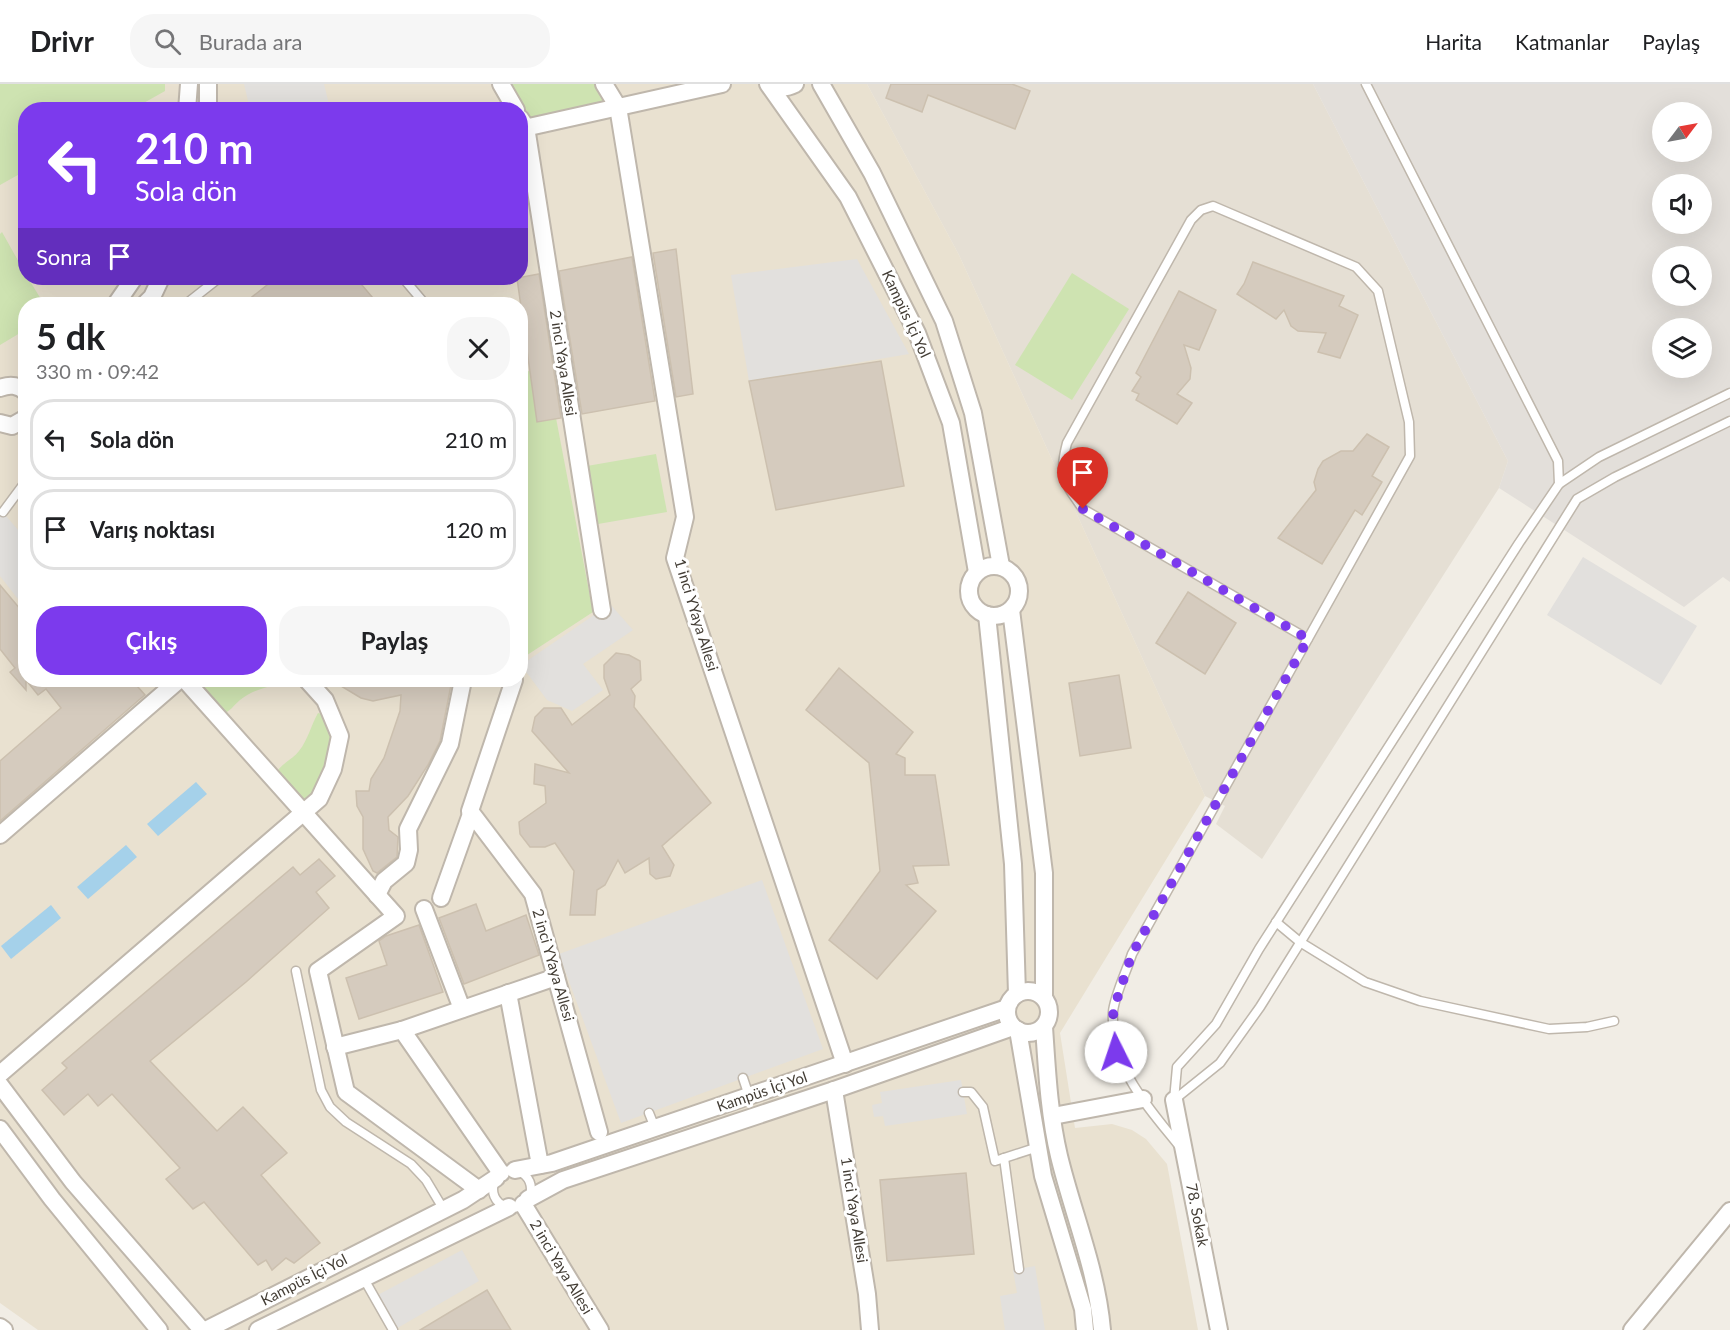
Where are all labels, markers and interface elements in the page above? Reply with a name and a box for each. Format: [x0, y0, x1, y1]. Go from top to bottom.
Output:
search box [130, 14, 550, 68]
text: Drivr [30, 24, 94, 58]
icon: search [151, 25, 184, 58]
text: Burada ara [199, 28, 302, 55]
text: Harita [1425, 29, 1482, 54]
text: Katmanlar [1515, 29, 1609, 54]
text: Paylaş [1642, 29, 1700, 54]
north arrow [1652, 102, 1712, 162]
map controls [1652, 102, 1712, 378]
text: 210 m [135, 123, 253, 173]
icon: left [36, 126, 114, 204]
text: Sola dön [135, 174, 237, 207]
button: sound [1652, 174, 1712, 234]
icon: arrive [103, 240, 136, 273]
text: Sonra [36, 243, 91, 270]
button: search [1652, 246, 1712, 306]
street label: Kampüs İçi Yol [879, 267, 935, 360]
street label: 2 inci Yaya Allesi [547, 309, 581, 417]
text: 5 dk [36, 314, 105, 358]
button: close [447, 317, 510, 380]
button: layers [1652, 318, 1712, 378]
text: 330 m · 09:42 [36, 359, 159, 383]
icon: left [39, 423, 72, 456]
text: Sola dön [90, 426, 174, 453]
text: 210 m [445, 426, 507, 453]
pin [1057, 447, 1108, 509]
icon: arrive [1066, 456, 1099, 489]
icon: arrive [39, 513, 72, 546]
text: Varış noktası [90, 516, 215, 543]
text: 120 m [445, 516, 507, 543]
street label: 1 inci YYaya Allesi [671, 556, 723, 673]
button: Çıkış [36, 606, 267, 675]
button: Paylaş [279, 606, 510, 675]
street label: 2 inci YYaya Allesi [529, 906, 579, 1023]
position arrow [1084, 1020, 1148, 1084]
street label: Kampüs İçi Yol [714, 1067, 809, 1115]
street label: 1 inci Yaya Allesi [838, 1156, 872, 1264]
street label: 78. Sokak [1183, 1182, 1213, 1248]
street label: 2 inci Yaya Allesi [527, 1216, 597, 1317]
street label: Kampüs İçi Yol [257, 1250, 350, 1309]

